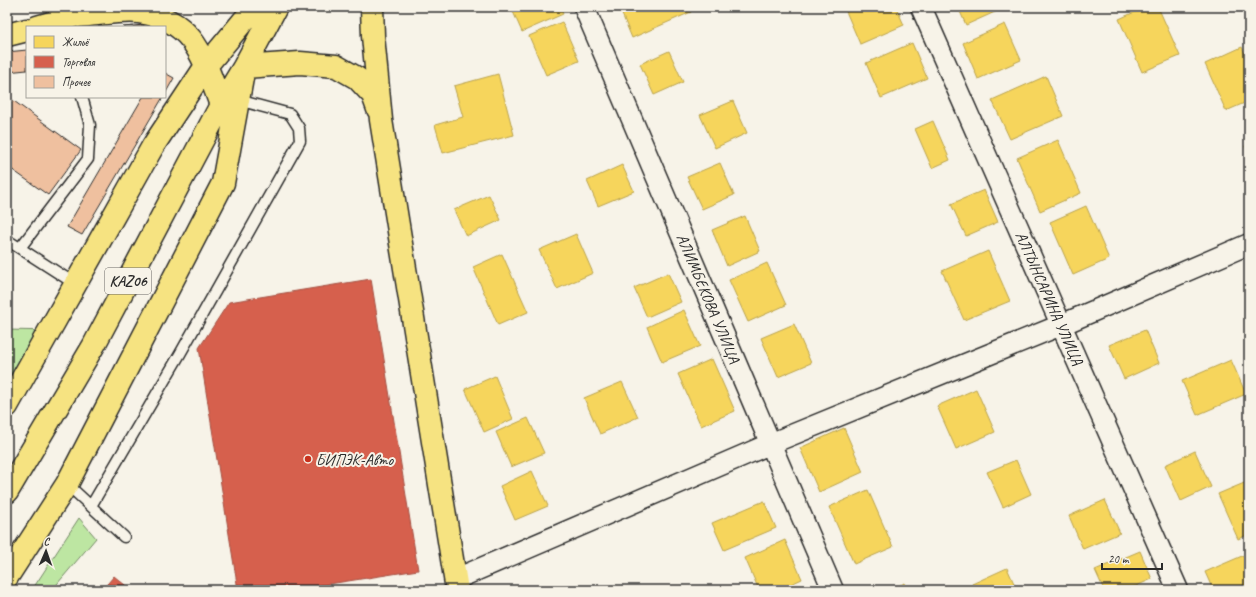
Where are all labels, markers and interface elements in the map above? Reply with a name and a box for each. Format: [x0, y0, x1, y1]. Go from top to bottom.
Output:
legend [26, 26, 166, 98]
text: Жильё [62, 34, 90, 50]
text: Торговля [62, 54, 95, 70]
text: Прочее [62, 74, 91, 90]
street label: АЛТЫНСАРИНА УЛИЦА [1011, 229, 1088, 369]
street label: АЛИМБЕКОВА УЛИЦА [672, 231, 745, 367]
road number: KАZ06 [105, 268, 151, 294]
place label: БИПЭК-Авто [316, 450, 394, 470]
marker: БИПЭК-Авто [303, 454, 313, 464]
north arrow [26, 531, 66, 571]
text: С [43, 534, 51, 548]
scale bar [1102, 545, 1162, 571]
text: 20 m [1108, 551, 1130, 567]

